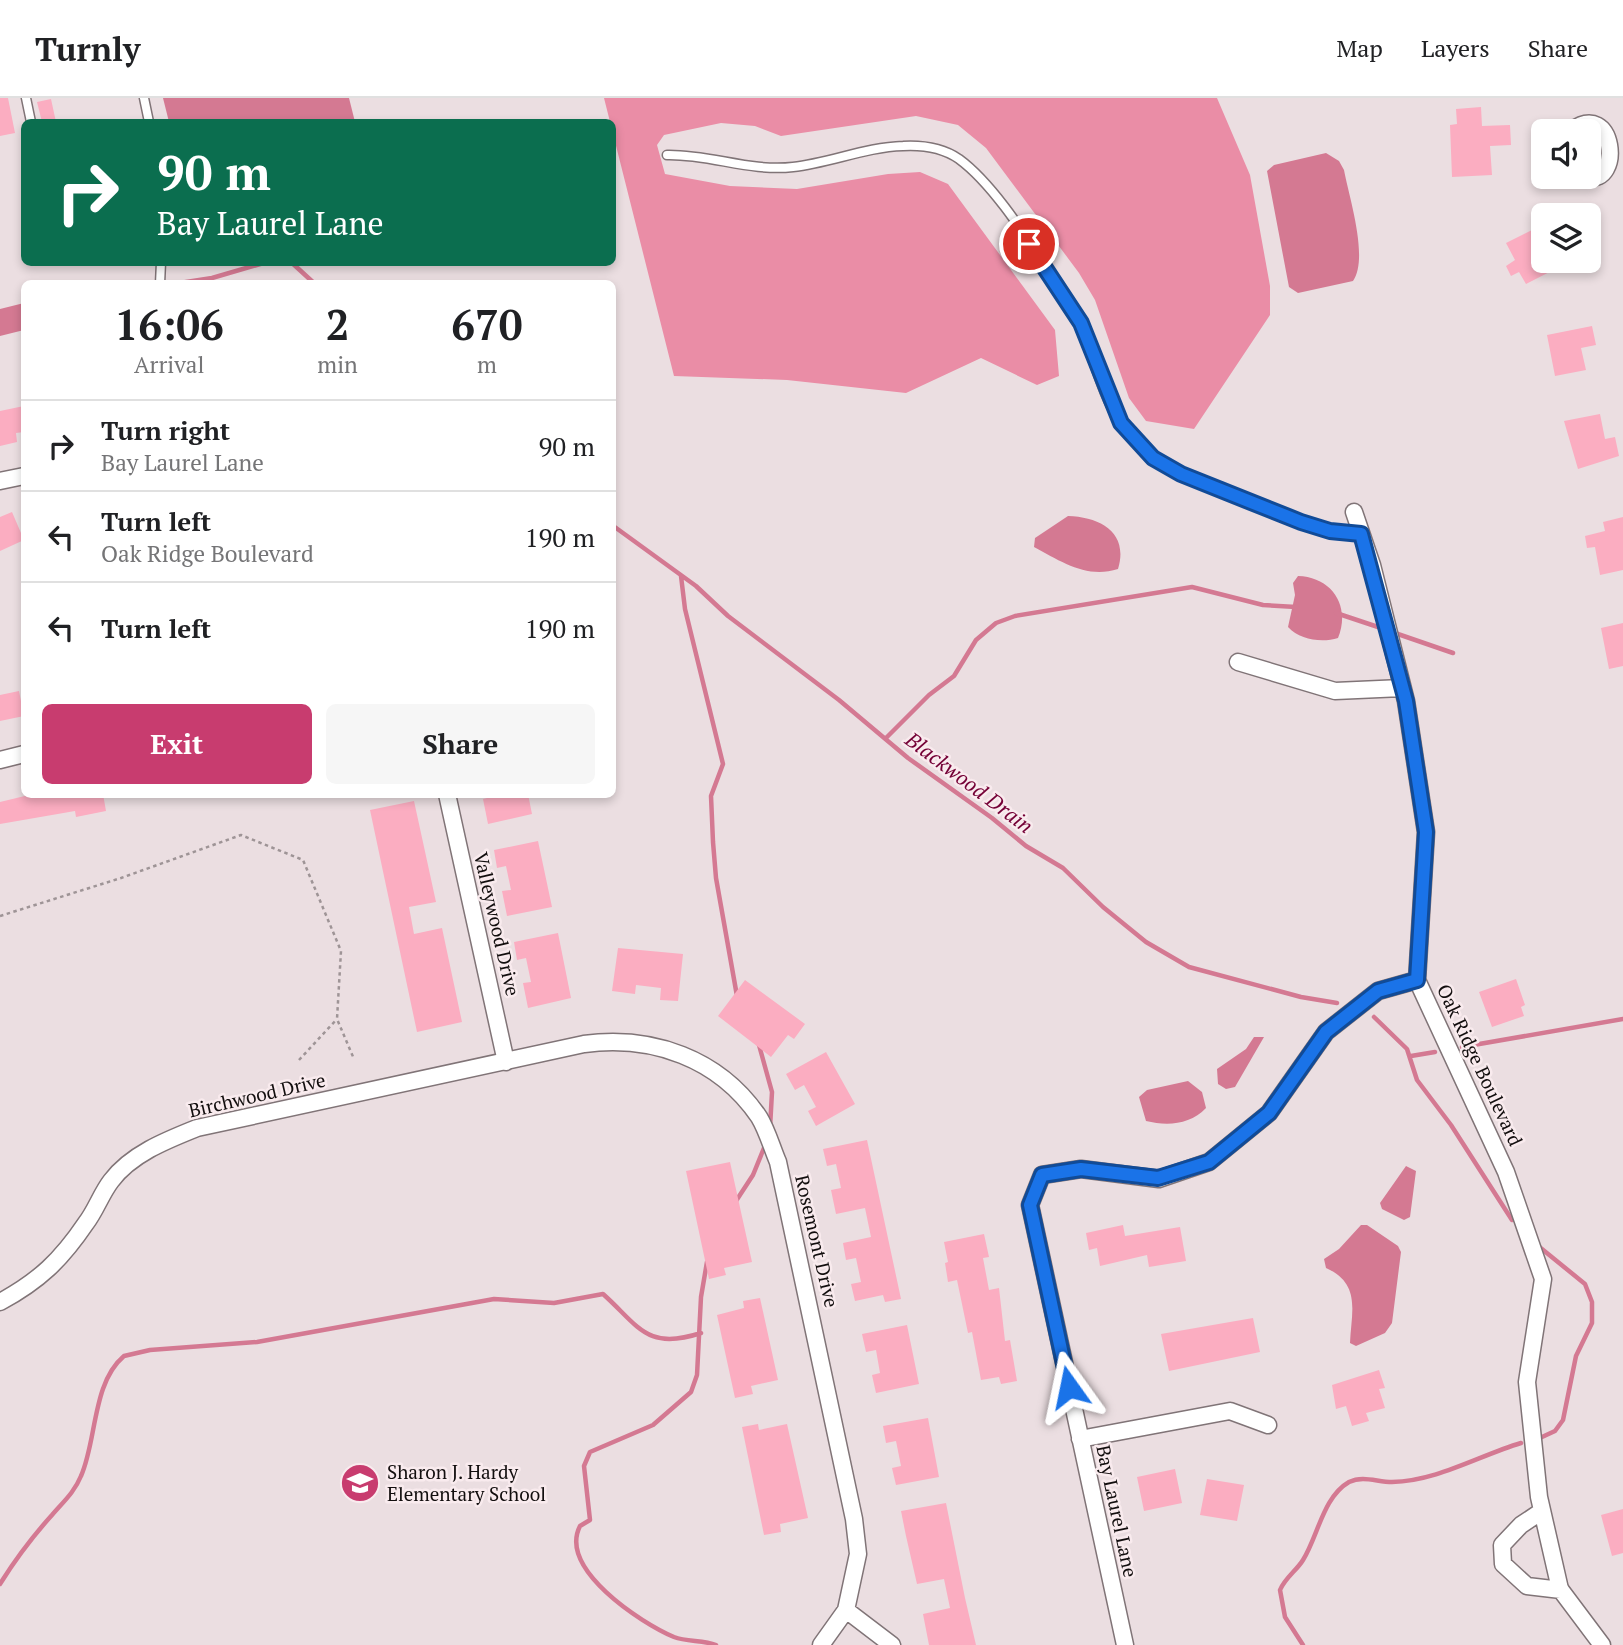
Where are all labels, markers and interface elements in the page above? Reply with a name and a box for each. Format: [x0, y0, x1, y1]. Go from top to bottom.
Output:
text: Turnly [35, 27, 140, 70]
text: Map [1336, 32, 1383, 64]
text: Layers [1421, 32, 1490, 64]
text: Share [1528, 32, 1588, 64]
map controls [1531, 119, 1601, 273]
button: sound [1531, 119, 1601, 189]
text: 90 m [157, 139, 271, 204]
icon: right [42, 147, 133, 238]
text: Bay Laurel Lane [157, 202, 384, 244]
button: layers [1531, 203, 1601, 273]
pin [999, 214, 1059, 274]
icon: arrive [1010, 225, 1048, 263]
text: 16:06 [115, 296, 224, 352]
text: 2 [326, 296, 349, 352]
text: 670 [451, 296, 522, 352]
text: Arrival [134, 349, 204, 380]
text: min [317, 349, 358, 380]
text: m [477, 349, 497, 380]
text: Turn right [101, 413, 230, 447]
icon: right [42, 427, 80, 465]
text: 90 m [539, 429, 595, 463]
text: Bay Laurel Lane [101, 447, 264, 478]
text: Turn left [101, 504, 211, 538]
icon: left [42, 518, 80, 556]
text: 190 m [525, 520, 595, 554]
text: Oak Ridge Boulevard [101, 538, 314, 569]
icon: left [42, 609, 80, 647]
text: Turn left [101, 611, 211, 645]
text: 190 m [525, 611, 595, 645]
button: Exit [42, 704, 312, 784]
button: Share [326, 704, 595, 784]
water label: Blackwood Drain [899, 724, 1039, 839]
street label: Valleywood Drive [469, 849, 526, 998]
street label: Oak Ridge Boulevard [1432, 980, 1529, 1150]
street label: Birchwood Drive [186, 1067, 328, 1122]
street label: Rosemont Drive [790, 1172, 845, 1310]
position arrow [1032, 1350, 1106, 1424]
street label: Bay Laurel Lane [1091, 1443, 1144, 1579]
place label: Sharon J. Hardy Elementary School [387, 1459, 546, 1506]
school or university icon: Sharon J. Hardy Elementary School [339, 1462, 381, 1504]

